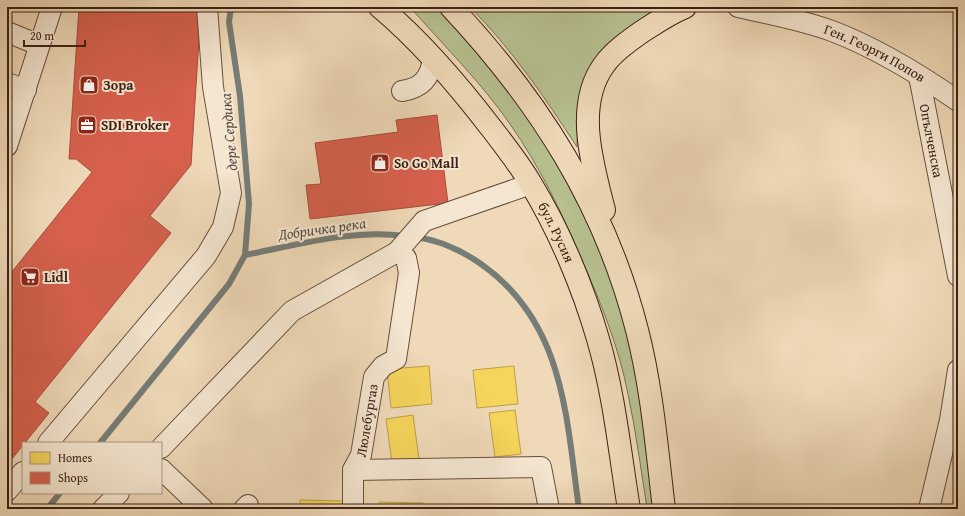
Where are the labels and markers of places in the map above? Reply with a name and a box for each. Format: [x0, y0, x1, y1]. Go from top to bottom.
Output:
shop icon: Зора [78, 74, 100, 96]
place label: Зора [103, 75, 134, 95]
office icon: SDI Broker [76, 114, 98, 136]
place label: SDI Broker [101, 115, 169, 135]
shop icon: So Go Mall [369, 152, 391, 174]
place label: So Go Mall [394, 153, 459, 173]
supermarket icon: Lidl [19, 266, 41, 288]
place label: Lidl [44, 267, 69, 287]

